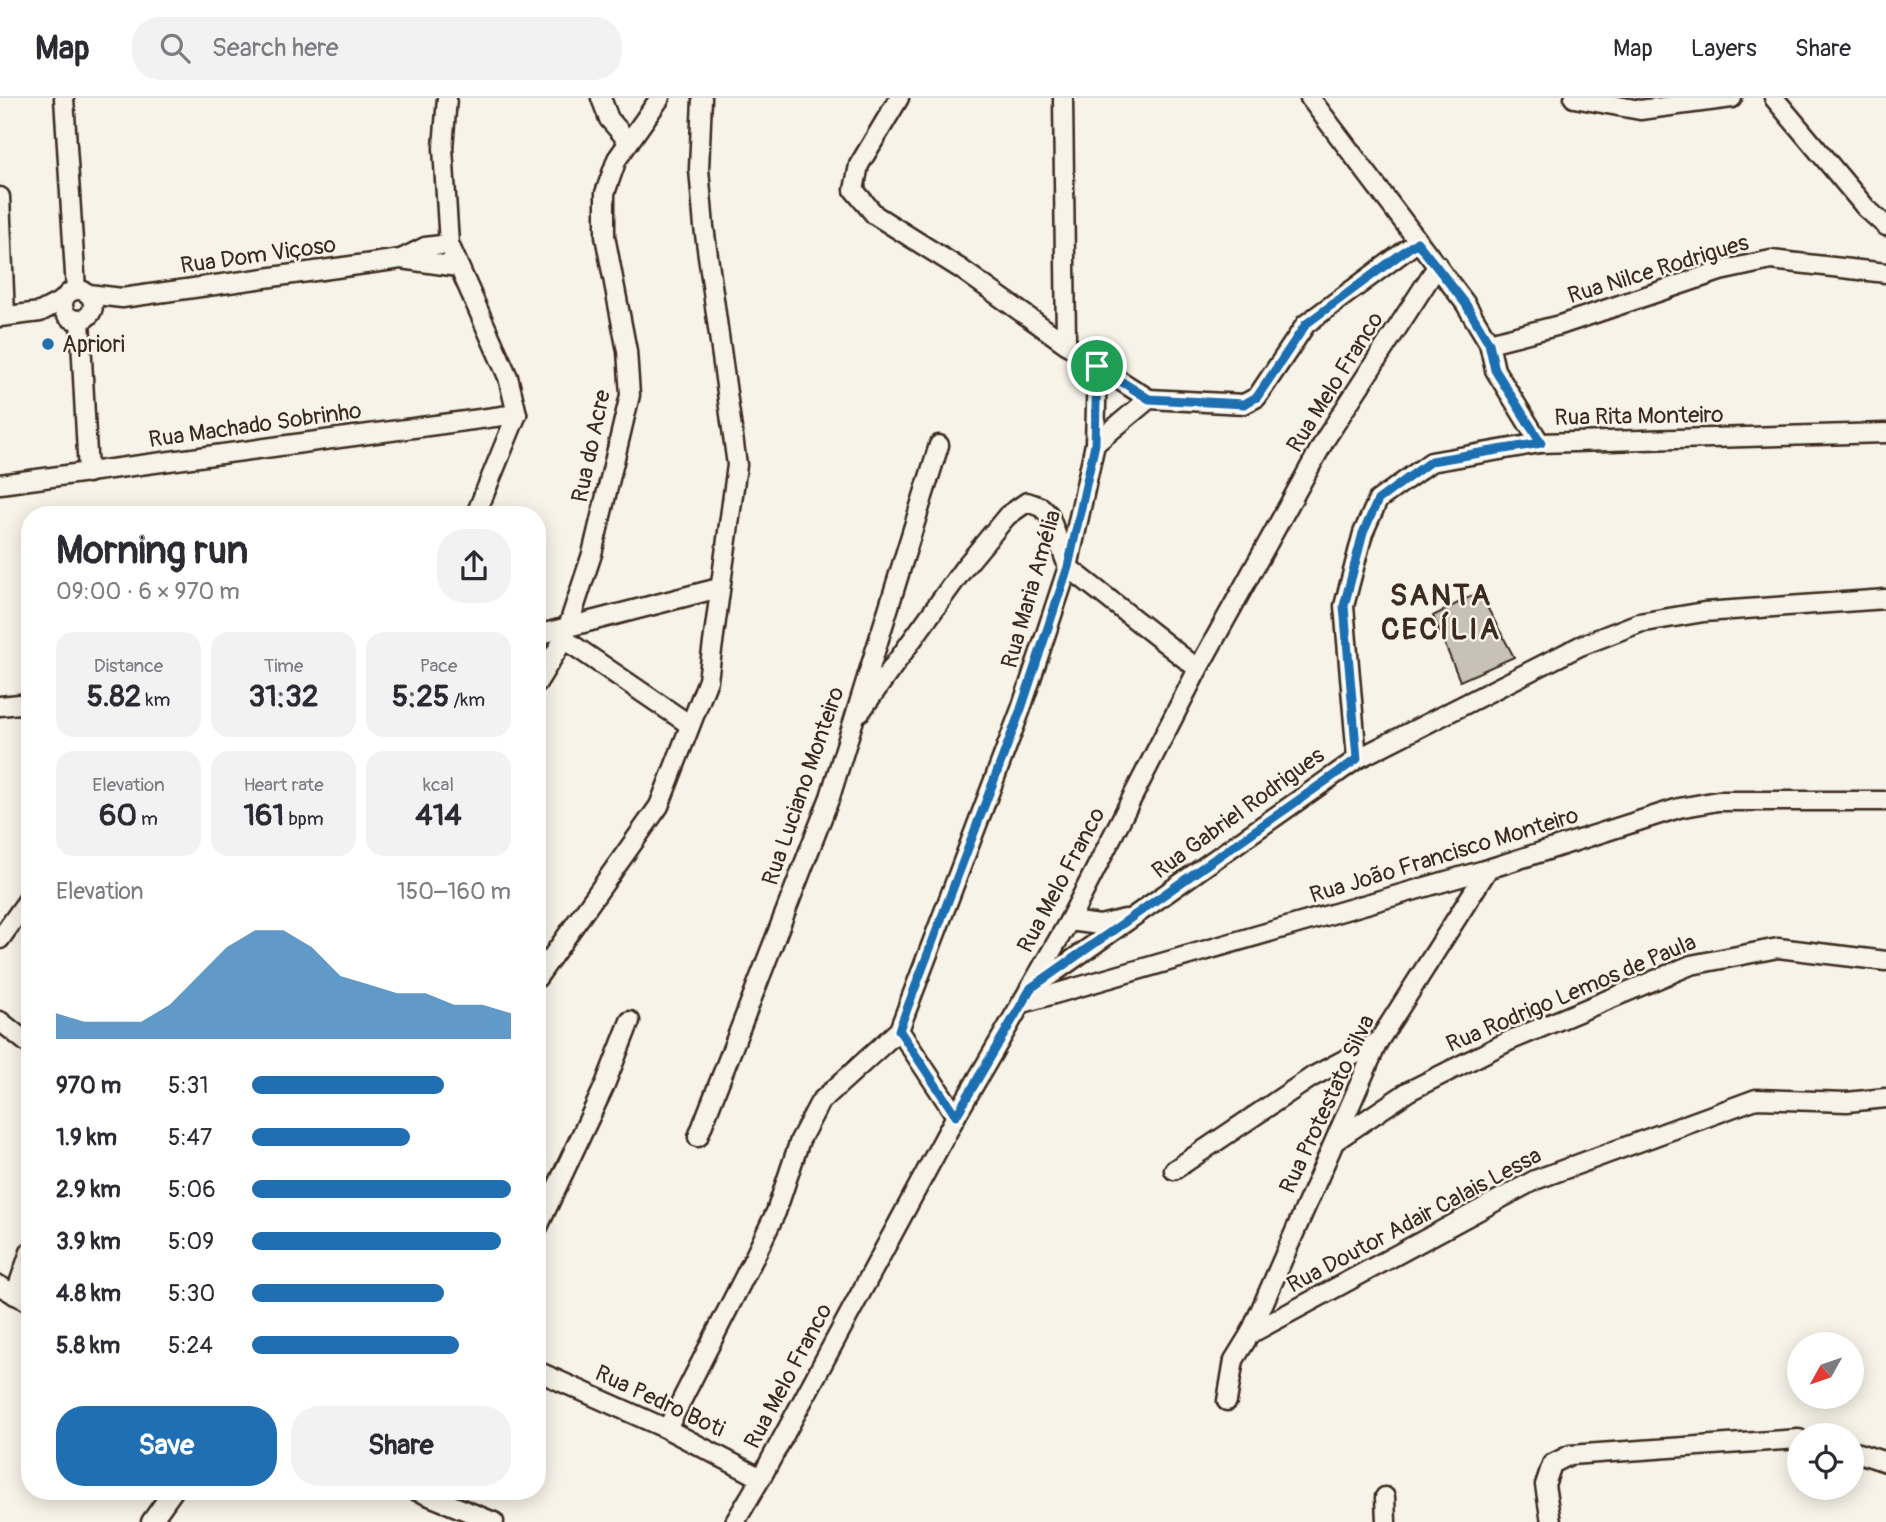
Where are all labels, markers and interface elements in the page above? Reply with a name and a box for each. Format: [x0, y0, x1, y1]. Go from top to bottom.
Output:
search box [132, 17, 622, 80]
text: Map [35, 28, 90, 69]
icon: search [156, 29, 194, 67]
text: Search here [212, 32, 339, 64]
text: Map [1613, 34, 1653, 63]
text: Layers [1691, 34, 1757, 63]
text: Share [1795, 34, 1851, 63]
street label: Rua Nilce Rodrigues [1564, 228, 1752, 310]
street label: Rua Dom Viçoso [178, 230, 338, 280]
street label: Rua Melo Franco [1280, 306, 1390, 458]
place label: Apriori [62, 330, 125, 359]
marker: Apriori [40, 336, 56, 352]
pin [1067, 336, 1127, 396]
icon: arrive [1078, 347, 1116, 385]
street label: Rua do Acre [565, 386, 617, 505]
street label: Rua Machado Sobrinho [147, 396, 363, 454]
street label: Rua Rita Monteiro [1554, 400, 1724, 432]
street label: Rua Maria Amélia [995, 507, 1067, 671]
text: Morning run [56, 527, 248, 575]
button: share [437, 529, 511, 603]
text: 09:00 · 6 × 970 m [56, 577, 240, 606]
district label: SANTA CECÍLIA [1381, 577, 1501, 648]
text: Distance [94, 654, 163, 678]
text: Time [264, 654, 303, 678]
text: Pace [420, 654, 457, 678]
text: 5.82 [87, 678, 141, 715]
text: 31:32 [249, 678, 319, 715]
text: 5:25 [392, 678, 449, 715]
street label: Rua Luciano Monteiro [755, 683, 851, 889]
text: km [141, 688, 170, 712]
text: /km [449, 688, 485, 712]
street label: Rua Gabriel Rodrigues [1146, 741, 1330, 885]
text: Elevation [92, 773, 165, 797]
text: Heart rate [243, 773, 324, 797]
text: kcal [423, 773, 454, 797]
text: 60 [99, 797, 137, 834]
text: 161 [243, 797, 284, 834]
text: 414 [415, 797, 462, 834]
street label: Rua João Francisco Monteiro [1306, 800, 1582, 910]
street label: Rua Melo Franco [1011, 802, 1111, 958]
text: m [137, 807, 158, 831]
text: bpm [284, 807, 324, 831]
text: Elevation [56, 877, 144, 906]
text: 150–160 m [397, 877, 511, 906]
street label: Rua Rodrigo Lemos de Paula [1442, 927, 1700, 1059]
street label: Rua Protestato Silva [1273, 1010, 1381, 1198]
text: 970 m [56, 1071, 121, 1100]
text: 5:31 [168, 1071, 208, 1100]
text: 1.9 km [56, 1123, 117, 1152]
text: 5:47 [168, 1123, 212, 1152]
street label: Rua Doutor Adair Calais Lessa [1282, 1141, 1546, 1299]
text: 2.9 km [56, 1175, 121, 1204]
text: 5:06 [168, 1175, 216, 1204]
text: 3.9 km [56, 1227, 121, 1256]
text: 5:09 [168, 1227, 214, 1256]
text: 4.8 km [56, 1279, 121, 1308]
text: 5:30 [168, 1279, 215, 1308]
street label: Rua Melo Franco [738, 1298, 838, 1454]
text: 5.8 km [56, 1331, 120, 1360]
text: 5:24 [168, 1331, 213, 1360]
north arrow [1787, 1332, 1864, 1409]
map controls [1787, 1332, 1864, 1500]
street label: Rua Pedro Boti [591, 1358, 729, 1444]
button: Save [56, 1406, 277, 1486]
button: Share [291, 1406, 511, 1486]
button: locate [1787, 1423, 1864, 1500]

